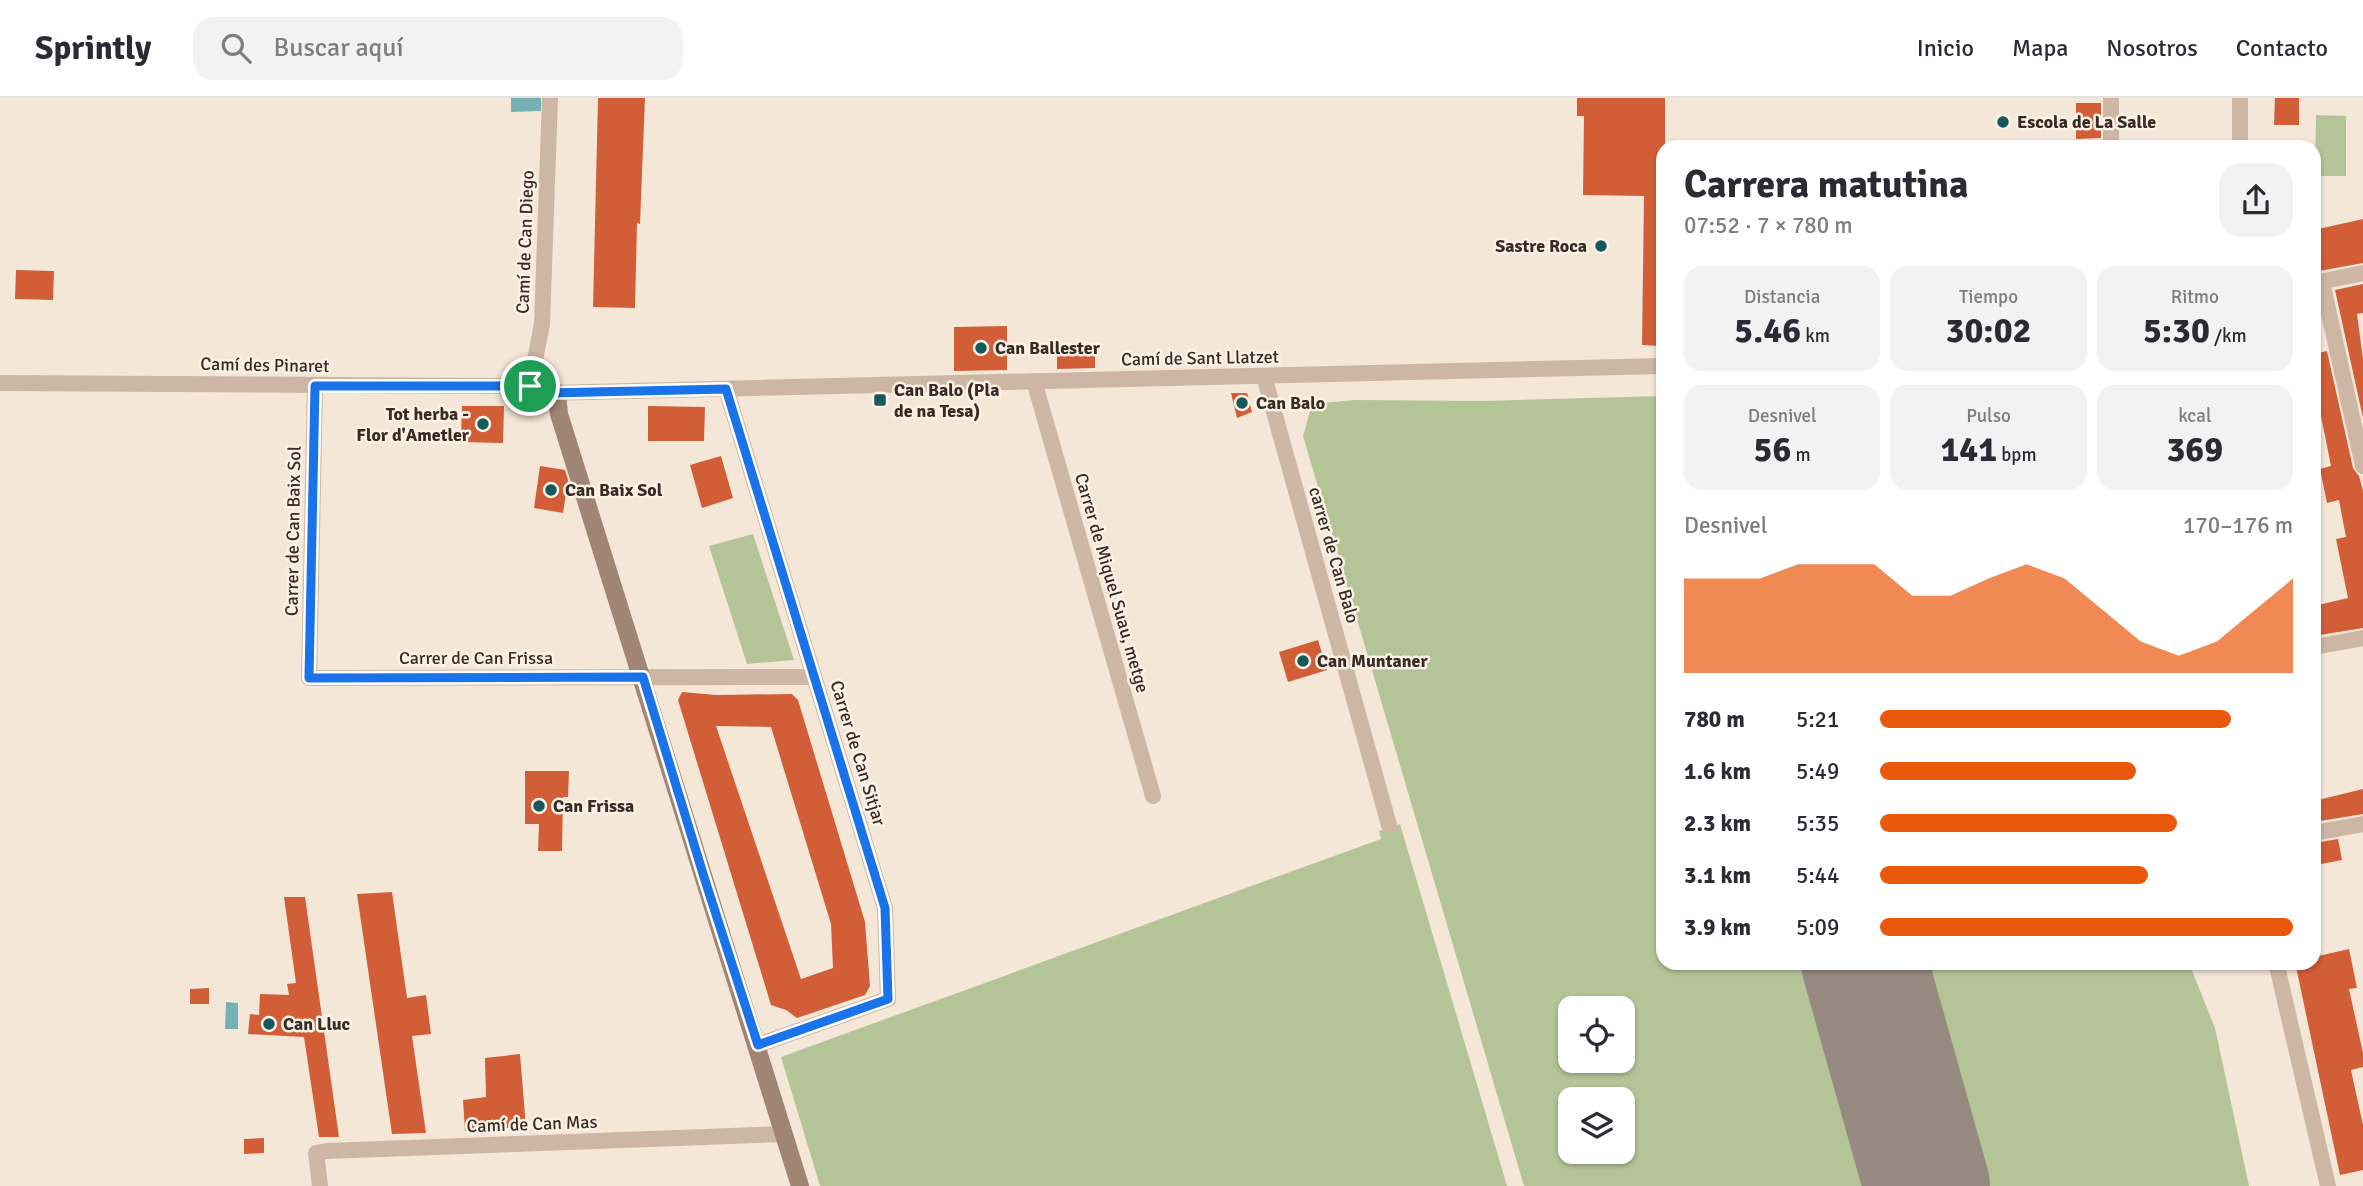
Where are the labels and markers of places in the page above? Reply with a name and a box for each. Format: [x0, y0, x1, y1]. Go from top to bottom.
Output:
place label: Escola de La Salle [2017, 111, 2156, 133]
marker: Escola de La Salle [1995, 114, 2011, 130]
place label: Sastre Roca [1495, 235, 1587, 257]
marker: Sastre Roca [1593, 238, 1609, 254]
place label: Can Ballester [995, 337, 1101, 359]
marker: Can Ballester [973, 340, 989, 356]
pin [500, 356, 560, 416]
place label: Can Balo (Pla de na Tesa) [894, 379, 999, 422]
marker: Can Balo (Pla de na Tesa) [872, 392, 888, 408]
place label: Can Balo [1256, 392, 1325, 414]
marker: Can Balo [1234, 395, 1250, 411]
place label: Tot herba - Flor d'Ametler [356, 403, 470, 446]
marker: Tot herba - Flor d'Ametler [475, 416, 491, 432]
place label: Can Baix Sol [565, 479, 663, 501]
marker: Can Baix Sol [543, 482, 559, 498]
place label: Can Muntaner [1317, 650, 1428, 672]
marker: Can Muntaner [1295, 653, 1311, 669]
place label: Can Frissa [553, 795, 634, 817]
marker: Can Frissa [531, 798, 547, 814]
place label: Can Lluc [283, 1013, 351, 1035]
marker: Can Lluc [261, 1016, 277, 1032]

